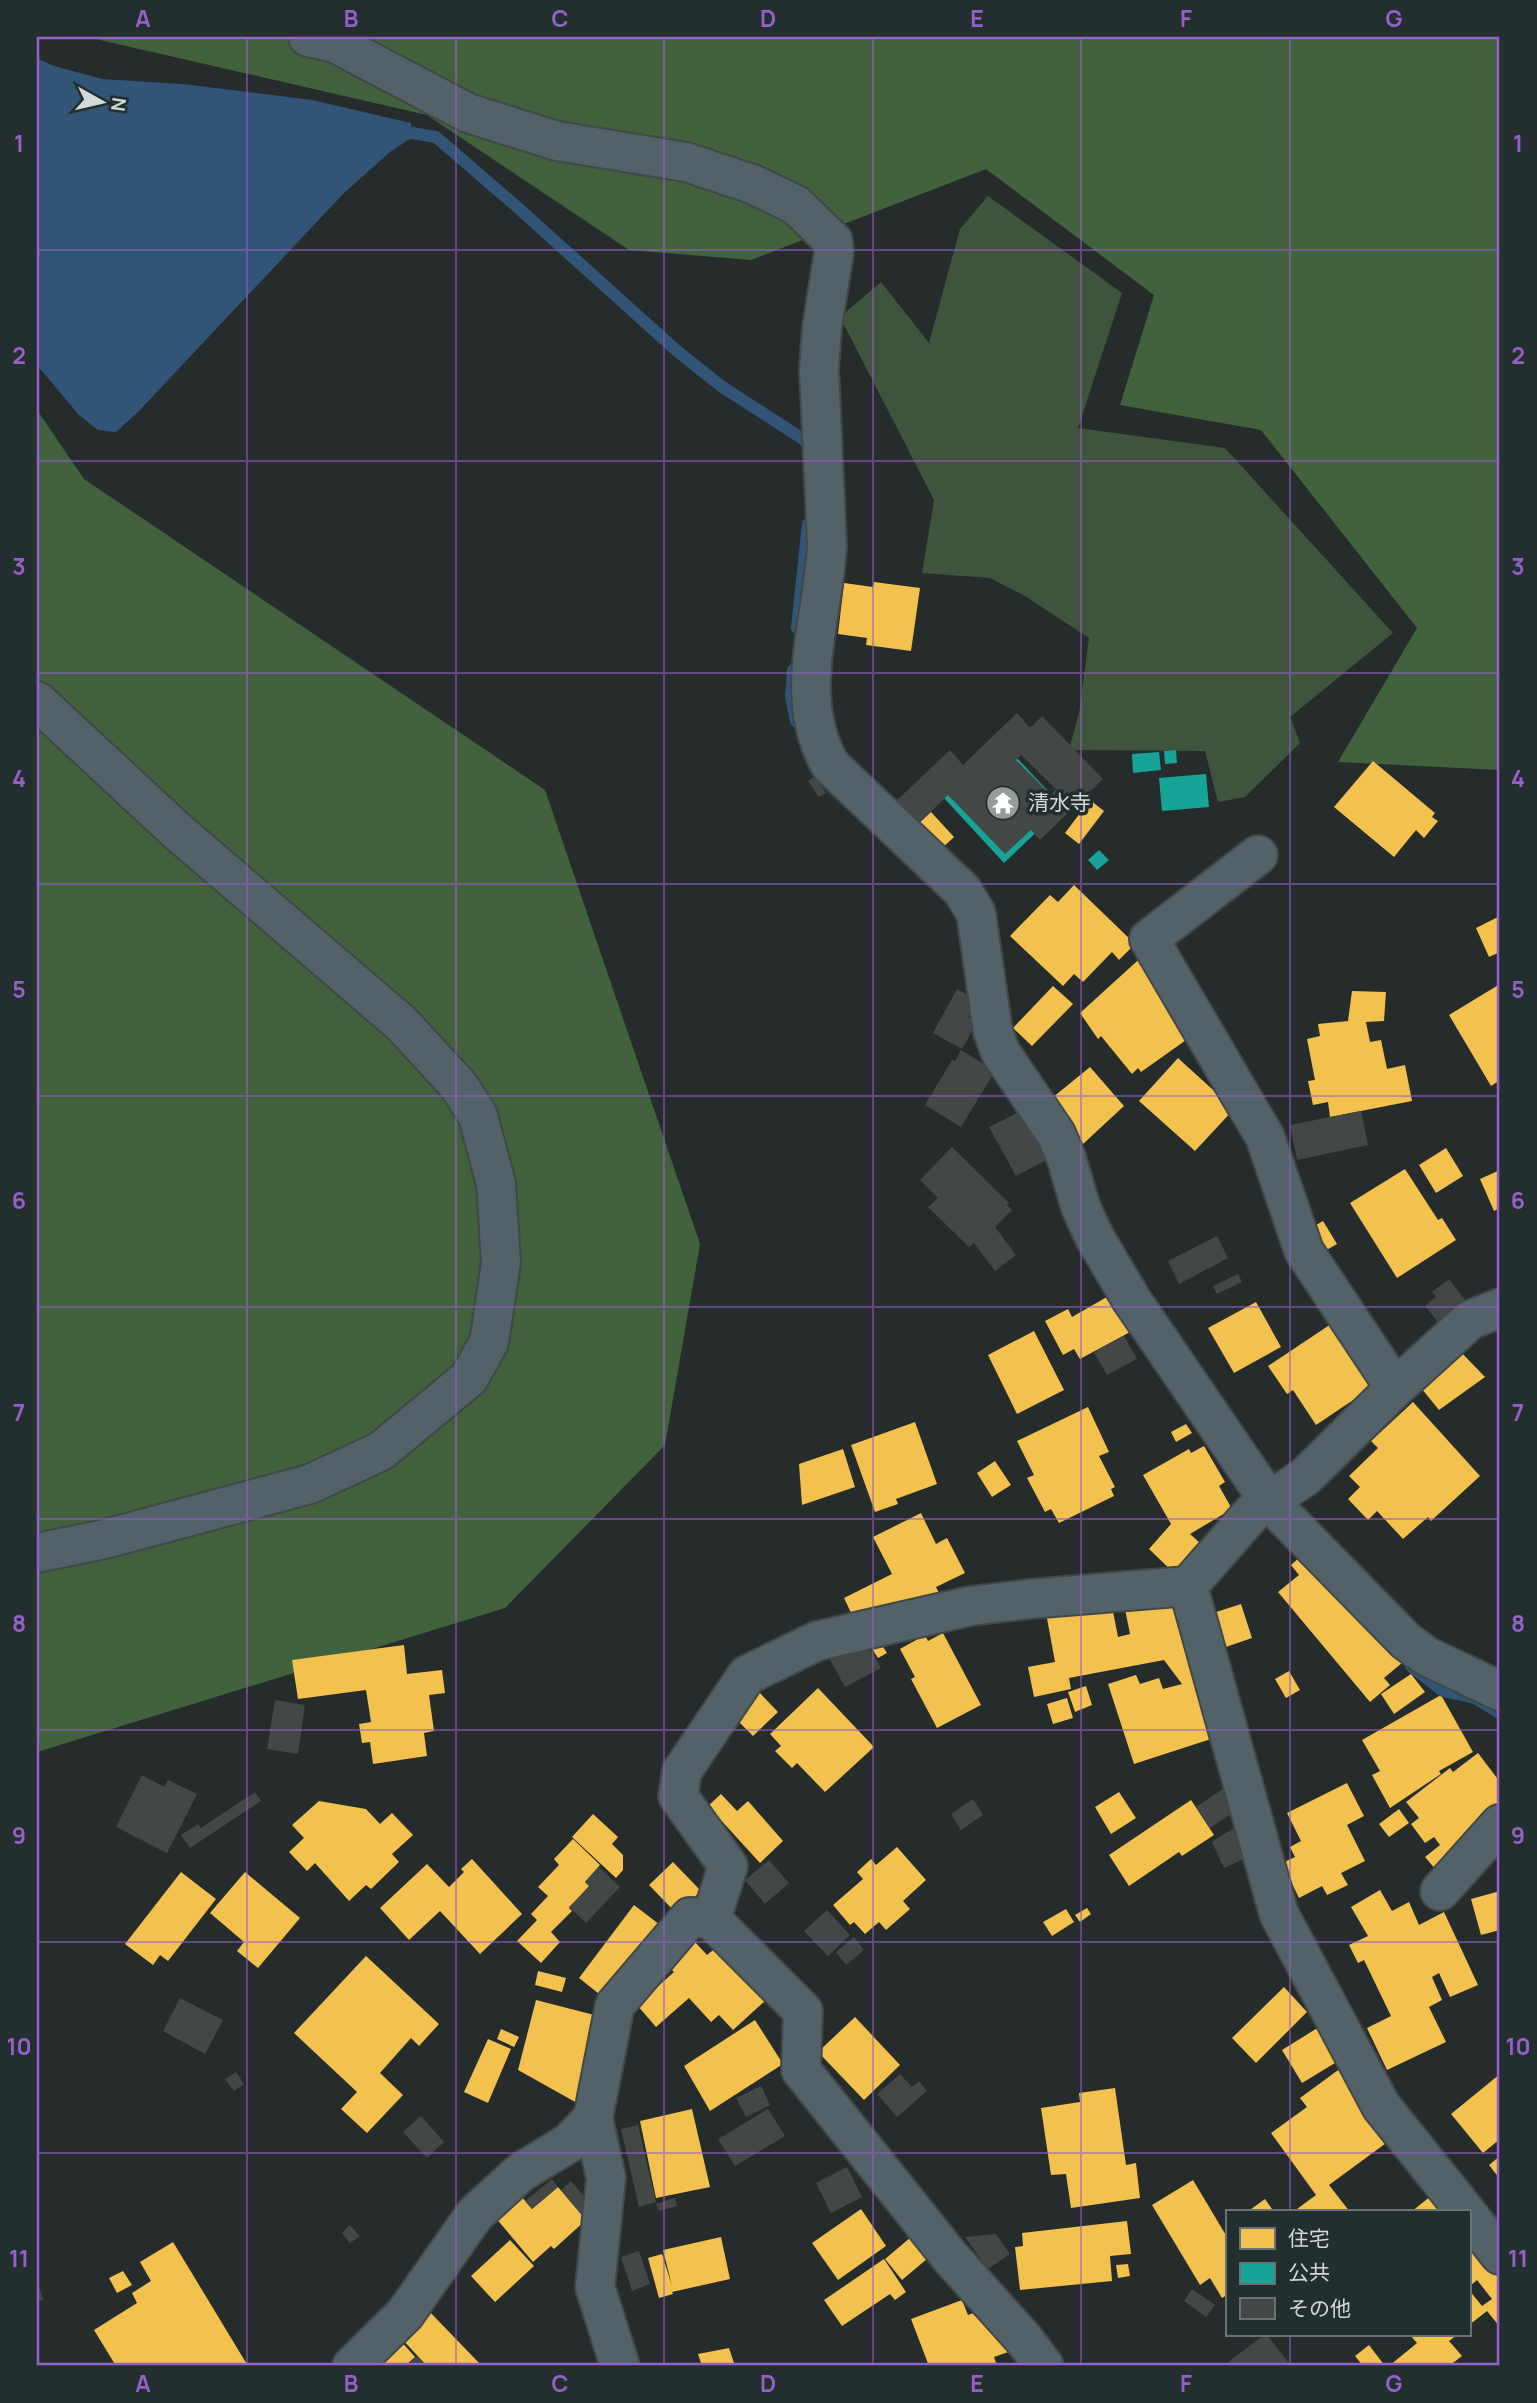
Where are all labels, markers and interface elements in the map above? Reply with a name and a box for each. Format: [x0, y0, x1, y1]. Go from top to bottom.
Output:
text: A [135, 2, 151, 34]
text: B [344, 2, 358, 34]
text: C [552, 2, 569, 34]
text: D [760, 2, 776, 34]
text: E [970, 2, 984, 34]
text: F [1180, 2, 1192, 34]
text: G [1386, 2, 1403, 34]
north arrow [66, 66, 136, 136]
text: N [105, 96, 133, 113]
text: 1 [14, 127, 24, 159]
text: 1 [1513, 127, 1523, 159]
text: 2 [12, 339, 26, 371]
text: 2 [1511, 339, 1525, 371]
text: 3 [12, 550, 26, 582]
text: 3 [1511, 550, 1525, 582]
text: 4 [12, 762, 26, 794]
text: 4 [1511, 762, 1525, 794]
temple icon: 清水寺 [984, 784, 1022, 822]
place label: 清水寺 [1028, 788, 1091, 816]
text: 5 [12, 973, 26, 1005]
text: 5 [1511, 973, 1525, 1005]
text: 6 [12, 1184, 26, 1216]
text: 6 [1511, 1184, 1525, 1216]
text: 7 [13, 1396, 25, 1428]
text: 7 [1512, 1396, 1524, 1428]
text: 8 [12, 1607, 26, 1639]
text: 8 [1511, 1607, 1525, 1639]
text: 9 [12, 1819, 26, 1851]
text: 9 [1511, 1819, 1525, 1851]
text: 10 [6, 2030, 32, 2062]
text: 10 [1505, 2030, 1531, 2062]
legend [1226, 2210, 1470, 2336]
text: 住宅 [1288, 2224, 1330, 2252]
text: 11 [9, 2242, 29, 2274]
text: 11 [1508, 2242, 1528, 2274]
text: 公共 [1288, 2258, 1330, 2286]
text: その他 [1288, 2294, 1351, 2322]
text: A [135, 2367, 151, 2399]
text: B [344, 2367, 358, 2399]
text: C [552, 2367, 569, 2399]
text: D [760, 2367, 776, 2399]
text: E [970, 2367, 984, 2399]
text: F [1180, 2367, 1192, 2399]
text: G [1386, 2367, 1403, 2399]

